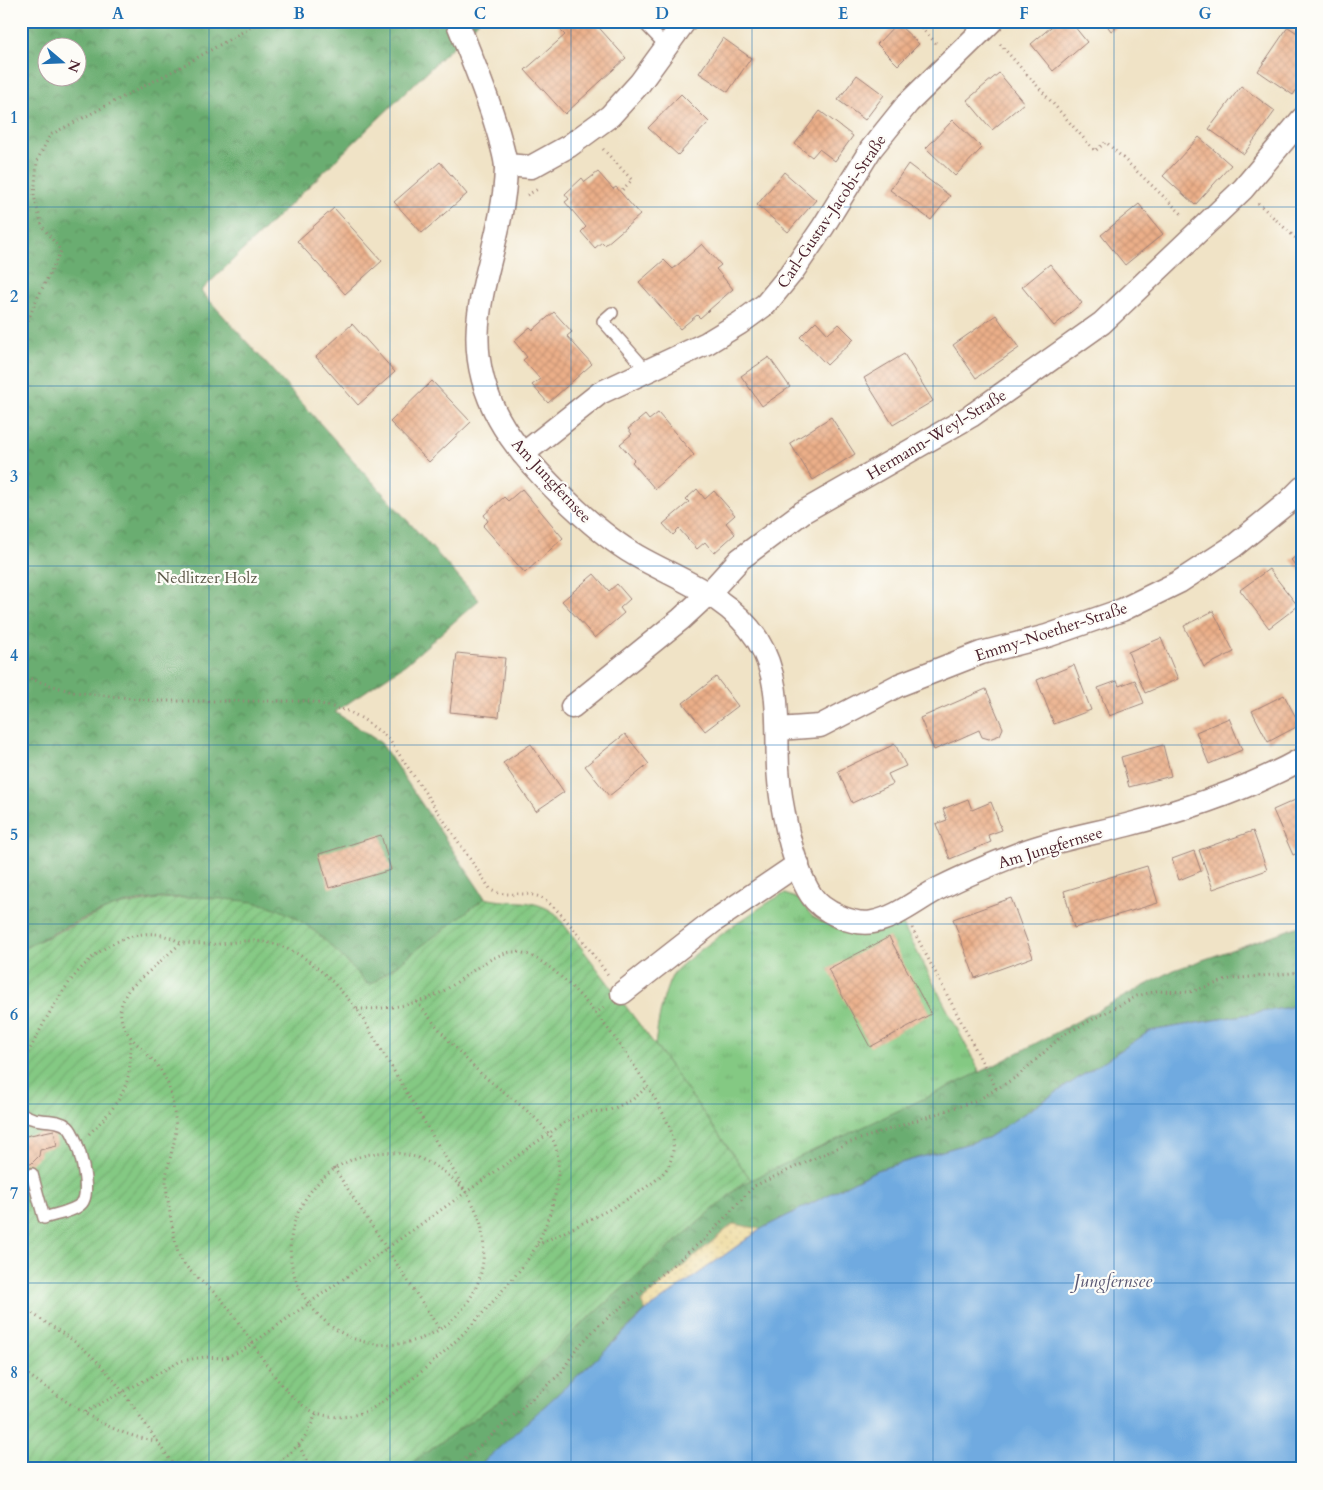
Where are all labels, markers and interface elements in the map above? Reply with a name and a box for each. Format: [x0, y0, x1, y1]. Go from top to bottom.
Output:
text: A [112, 3, 124, 25]
text: B [293, 3, 305, 25]
text: C [474, 3, 486, 25]
text: D [655, 3, 669, 25]
text: E [838, 3, 848, 25]
text: F [1019, 3, 1029, 25]
text: G [1198, 3, 1212, 25]
north arrow [38, 38, 88, 88]
text: N [63, 57, 85, 75]
text: 1 [10, 107, 18, 129]
street label: Carl-Gustav-Jacobi-Straße [772, 130, 892, 293]
text: 2 [10, 286, 18, 308]
street label: Hermann-Weyl-Straße [863, 384, 1011, 485]
street label: Am Jungfernsee [506, 434, 596, 528]
text: 3 [10, 466, 18, 488]
park label: Nedlitzer Holz [157, 567, 257, 589]
street label: Emmy-Noether-Straße [972, 597, 1130, 667]
text: 4 [10, 645, 18, 667]
street label: Am Jungfernsee [995, 822, 1105, 874]
text: 5 [10, 824, 18, 846]
text: 6 [10, 1004, 18, 1026]
text: 7 [10, 1183, 18, 1205]
water label: Jungfernsee [1070, 1269, 1153, 1294]
text: 8 [10, 1362, 18, 1384]

